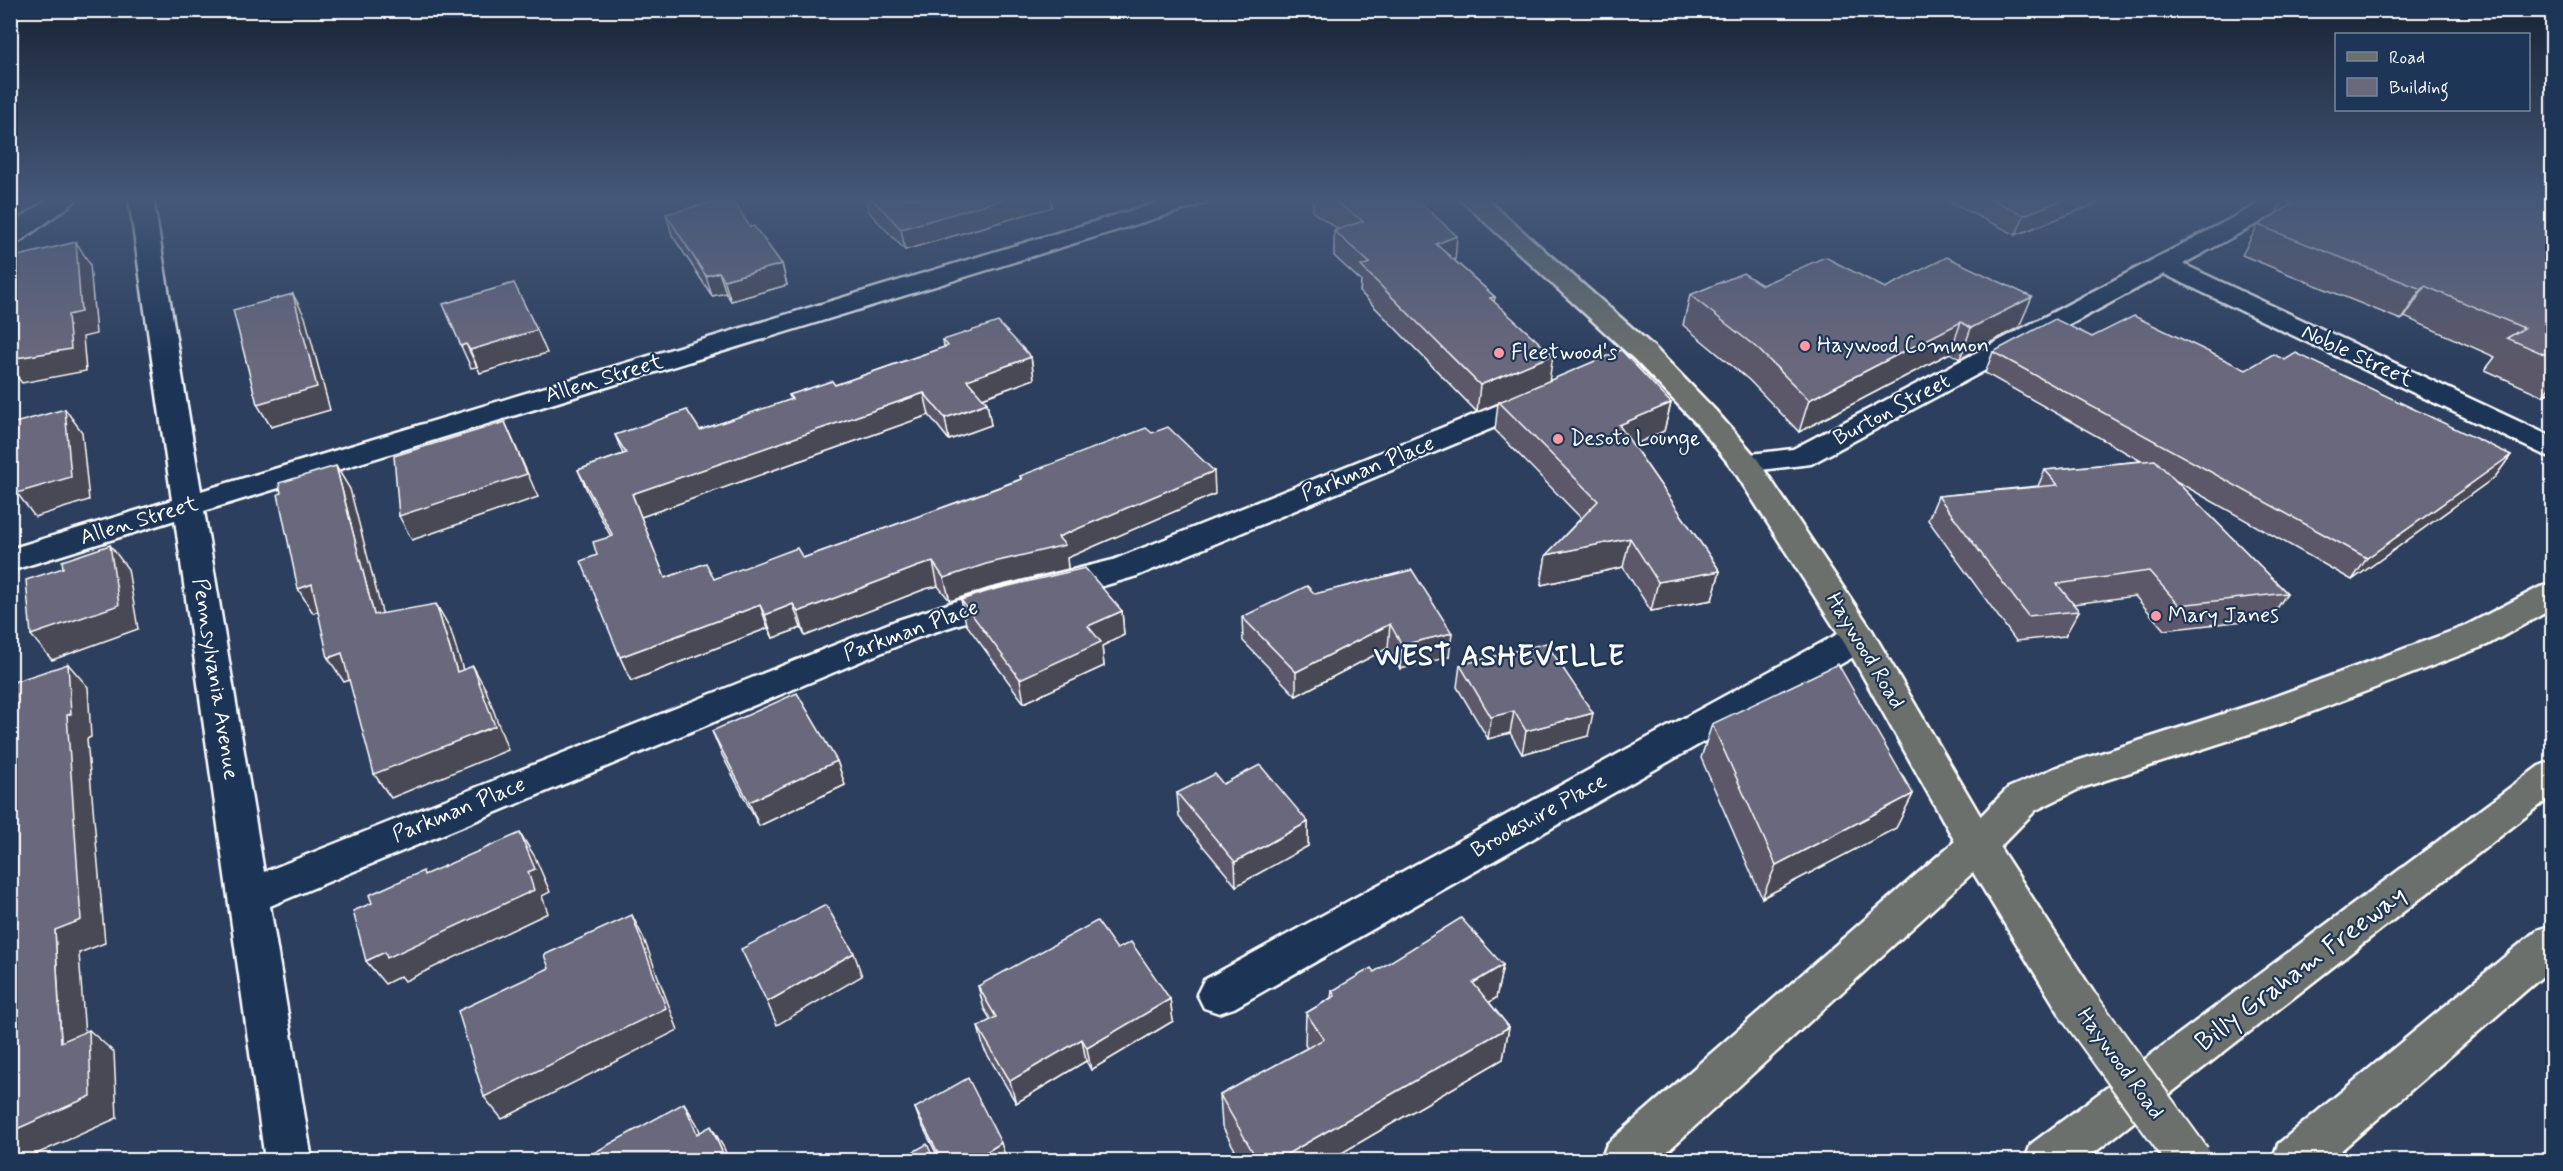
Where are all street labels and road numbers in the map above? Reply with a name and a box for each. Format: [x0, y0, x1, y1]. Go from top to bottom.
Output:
street label: Noble Street [2297, 318, 2417, 394]
street label: Allen Street [542, 348, 666, 410]
street label: Burton Street [1829, 367, 1955, 453]
street label: Parkman Place [1297, 430, 1439, 508]
street label: Allen Street [77, 490, 201, 552]
street label: Pennsylvania Avenue [185, 576, 245, 782]
street label: Haywood Road [1819, 588, 1911, 714]
street label: Parkman Place [840, 594, 982, 668]
street label: Brookshire Place [1466, 767, 1612, 865]
street label: Parkman Place [388, 771, 530, 849]
street label: Billy Graham Freeway [2188, 878, 2414, 1060]
street label: Haywood Road [2070, 1003, 2170, 1125]

